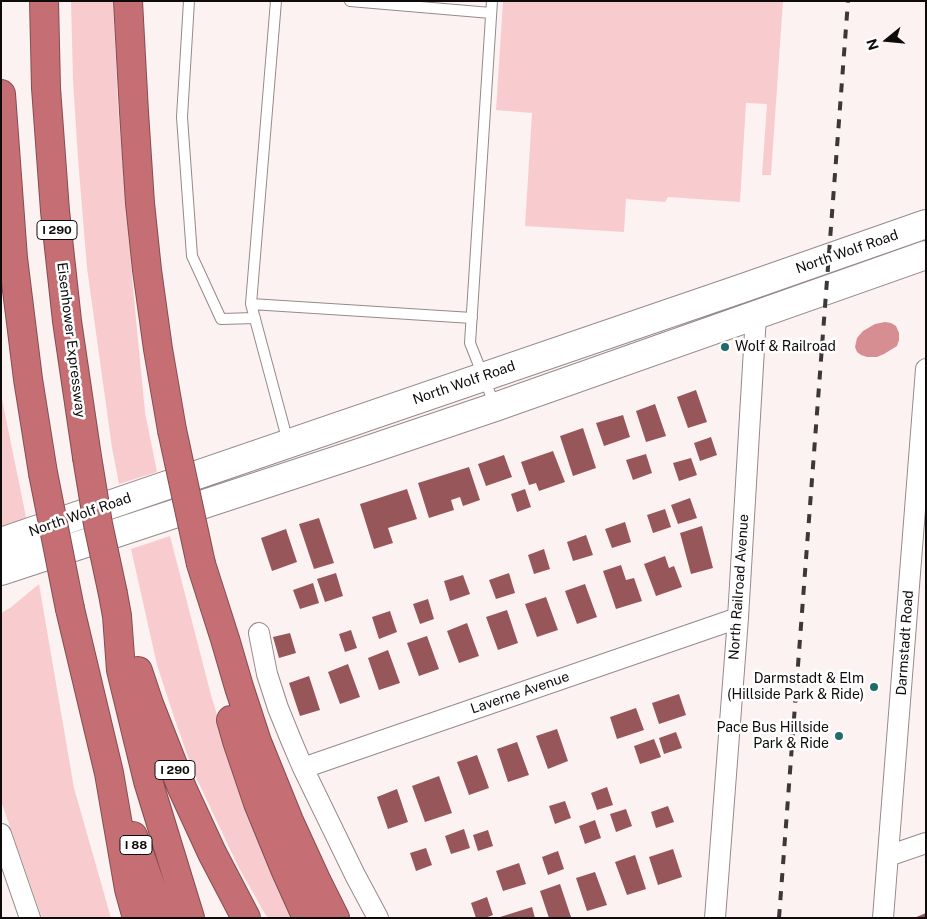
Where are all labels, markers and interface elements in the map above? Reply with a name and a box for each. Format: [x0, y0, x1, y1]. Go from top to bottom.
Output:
north arrow [862, 15, 912, 65]
text: N [863, 37, 882, 52]
road number: I 290 [37, 220, 77, 240]
street label: North Wolf Road [794, 227, 900, 277]
street label: Eisenhower Expressway [53, 261, 89, 419]
place label: Wolf & Railroad [735, 339, 836, 355]
marker: Wolf & Railroad [719, 341, 731, 353]
street label: North Wolf Road [411, 358, 517, 408]
street label: North Wolf Road [27, 490, 133, 540]
street label: North Railroad Avenue [726, 514, 752, 660]
street label: Darmstadt Road [893, 590, 917, 696]
street label: Laverne Avenue [468, 668, 572, 718]
place label: Darmstadt & Elm (Hillside Park & Ride) [727, 671, 864, 704]
marker: Darmstadt & Elm (Hillside Park & Ride) [868, 681, 880, 693]
place label: Pace Bus Hillside Park & Ride [716, 720, 829, 752]
marker: Pace Bus Hillside Park & Ride [833, 730, 845, 742]
road number: I 290 [155, 760, 195, 780]
road number: I 88 [120, 836, 152, 854]

